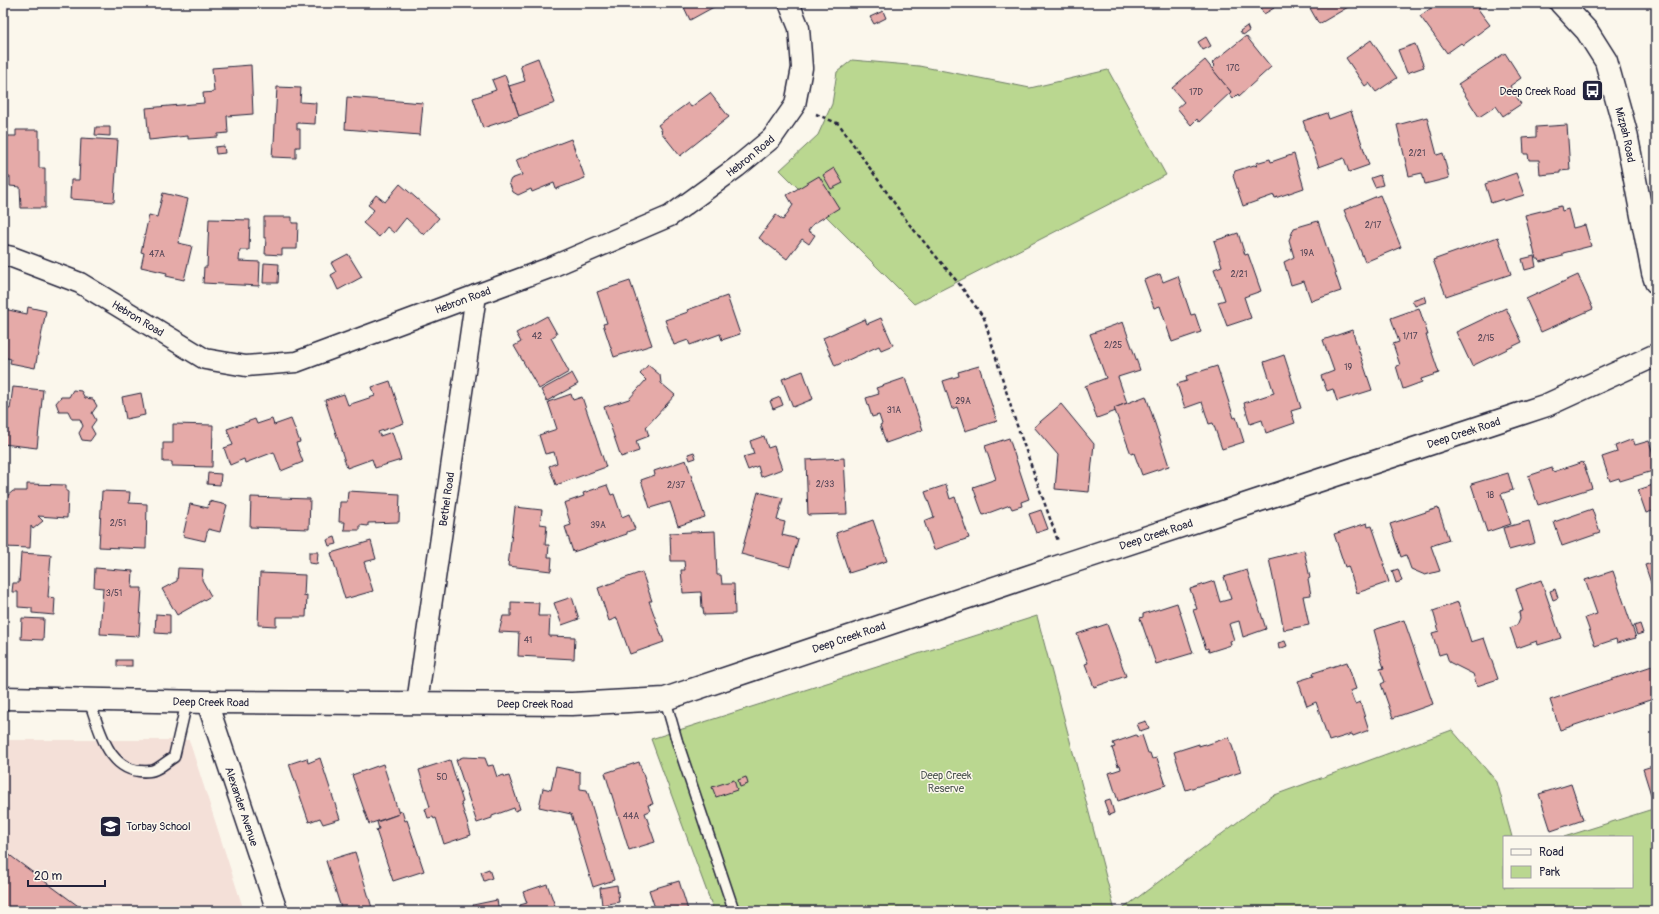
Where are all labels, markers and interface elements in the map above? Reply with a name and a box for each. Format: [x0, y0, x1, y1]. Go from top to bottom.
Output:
house number: 17C [1226, 63, 1240, 74]
bus stop icon: Deep Creek Road [1579, 78, 1605, 104]
place label: Deep Creek Road [1500, 85, 1576, 98]
house number: 17D [1189, 87, 1203, 98]
street label: Mizpah Road [1613, 106, 1638, 163]
street label: Hebron Road [724, 132, 777, 179]
house number: 2/21 [1409, 148, 1425, 159]
house number: 2/17 [1365, 220, 1382, 231]
house number: 19A [1300, 248, 1314, 259]
house number: 47A [149, 249, 165, 260]
house number: 2/21 [1231, 269, 1247, 280]
street label: Hebron Road [433, 284, 492, 316]
street label: Hebron Road [110, 298, 166, 339]
house number: 42 [532, 331, 542, 342]
house number: 1/17 [1402, 331, 1418, 342]
house number: 2/15 [1478, 333, 1494, 344]
house number: 2/25 [1104, 340, 1122, 351]
house number: 19 [1344, 362, 1352, 373]
house number: 29A [955, 396, 971, 407]
house number: 31A [887, 405, 901, 416]
street label: Deep Creek Road [1425, 414, 1502, 451]
street label: Bethel Road [436, 471, 457, 527]
house number: 2/33 [816, 479, 834, 490]
house number: 2/37 [667, 480, 685, 491]
house number: 18 [1486, 490, 1494, 501]
street label: Deep Creek Road [1118, 516, 1194, 552]
house number: 2/51 [110, 518, 126, 529]
house number: 39A [590, 520, 606, 531]
house number: 3/51 [106, 588, 122, 599]
street label: Deep Creek Road [810, 619, 887, 656]
house number: 41 [524, 635, 532, 646]
street label: Deep Creek Road [173, 695, 249, 709]
street label: Deep Creek Road [497, 697, 573, 711]
street label: Alexander Avenue [223, 765, 261, 848]
park label: Deep Creek Reserve [920, 769, 972, 795]
house number: 50 [436, 772, 448, 783]
house number: 44A [623, 811, 639, 822]
school or university icon: Torbay School [97, 813, 123, 839]
place label: Torbay School [126, 820, 191, 833]
legend [1503, 836, 1633, 888]
text: Road [1539, 845, 1564, 860]
scale bar [28, 862, 105, 888]
text: Park [1539, 865, 1560, 880]
text: 20 m [34, 869, 63, 884]

